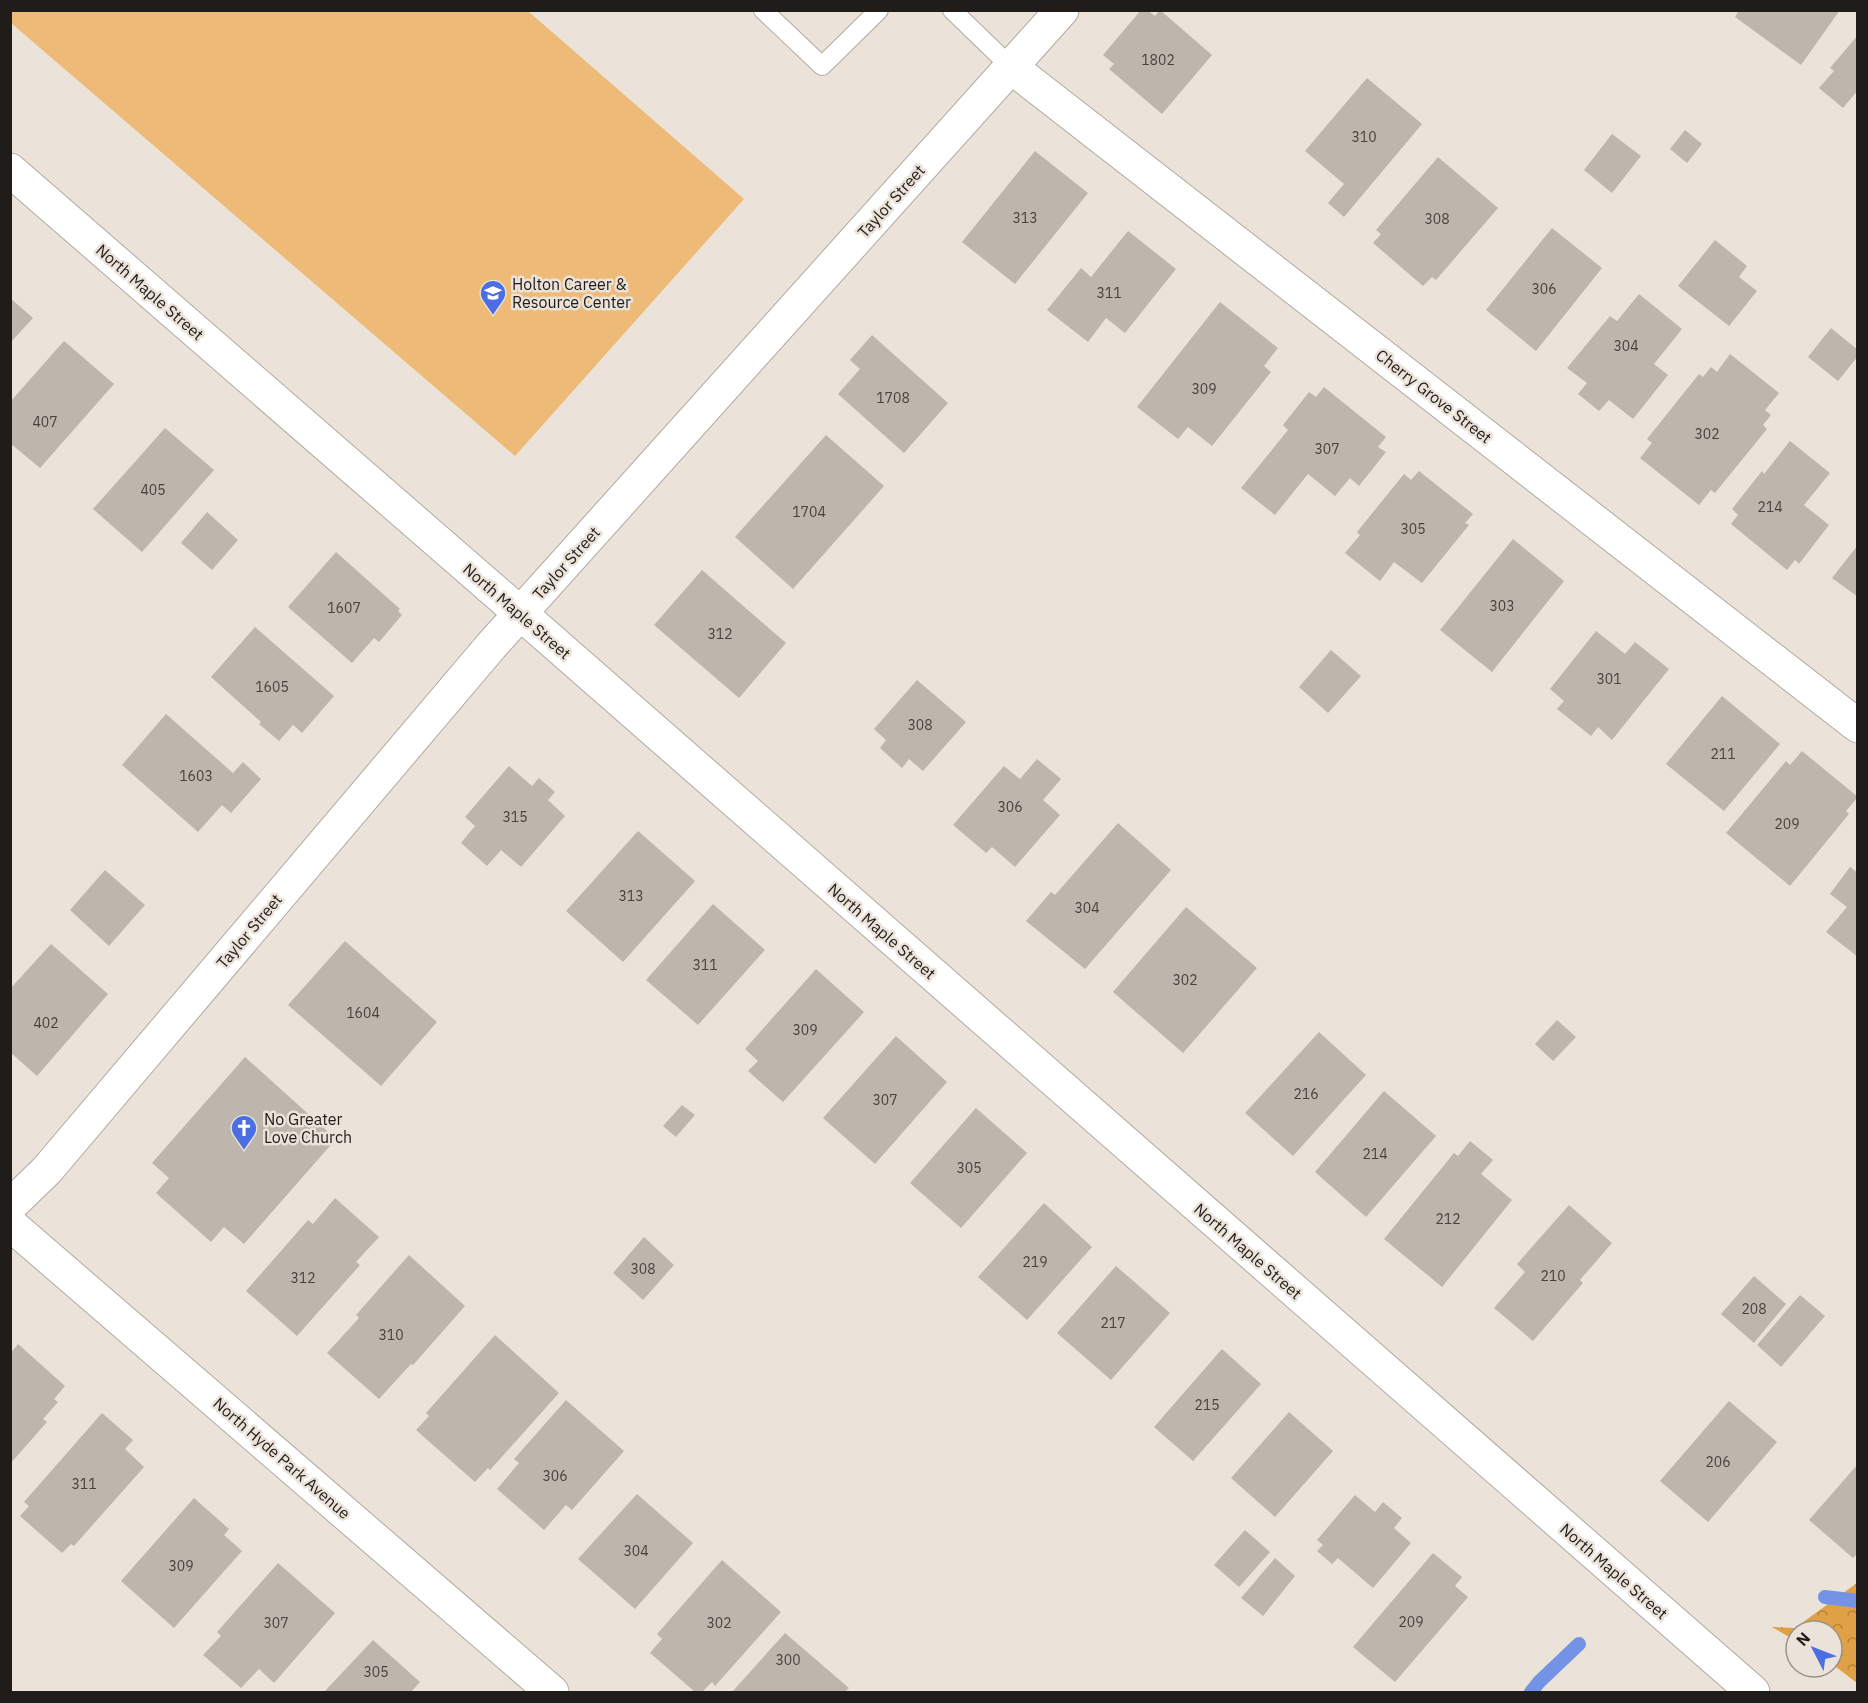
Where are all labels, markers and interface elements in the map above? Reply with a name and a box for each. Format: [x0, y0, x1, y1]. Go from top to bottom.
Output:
house number: 1802 [1141, 51, 1175, 69]
house number: 310 [1351, 128, 1377, 146]
street label: Taylor Street [853, 160, 929, 242]
house number: 313 [1012, 209, 1038, 227]
house number: 308 [1424, 210, 1450, 228]
street label: North Maple Street [92, 240, 208, 344]
place label: Holton Career & Resource Center [512, 274, 631, 312]
school or university icon: Holton Career & Resource Center [478, 278, 508, 316]
house number: 306 [1531, 280, 1557, 298]
house number: 311 [1096, 284, 1122, 302]
house number: 304 [1613, 337, 1639, 355]
street label: Cherry Grove Street [1372, 345, 1496, 447]
house number: 309 [1191, 380, 1217, 398]
house number: 1708 [876, 389, 910, 407]
house number: 407 [32, 413, 58, 431]
house number: 302 [1694, 425, 1720, 443]
house number: 307 [1314, 440, 1340, 458]
house number: 405 [140, 481, 166, 499]
house number: 214 [1757, 498, 1783, 516]
house number: 1704 [792, 503, 826, 521]
house number: 305 [1400, 520, 1426, 538]
street label: Taylor Street [528, 522, 604, 604]
street label: North Maple Street [459, 559, 575, 663]
house number: 303 [1489, 597, 1515, 615]
house number: 1607 [327, 599, 361, 617]
house number: 312 [707, 625, 733, 643]
house number: 301 [1596, 670, 1622, 688]
house number: 1605 [255, 678, 289, 696]
house number: 308 [907, 716, 933, 734]
house number: 211 [1710, 745, 1736, 763]
house number: 1603 [179, 767, 213, 785]
house number: 306 [997, 798, 1023, 816]
house number: 315 [502, 808, 528, 826]
house number: 209 [1774, 815, 1800, 833]
street label: North Maple Street [824, 879, 940, 983]
house number: 313 [618, 887, 644, 905]
street label: Taylor Street [212, 890, 286, 972]
house number: 304 [1074, 899, 1100, 917]
house number: 311 [692, 956, 718, 974]
house number: 302 [1172, 971, 1198, 989]
house number: 1604 [346, 1004, 380, 1022]
house number: 402 [33, 1014, 59, 1032]
house number: 309 [792, 1021, 818, 1039]
house number: 216 [1293, 1085, 1319, 1103]
house number: 307 [872, 1091, 898, 1109]
place label: No Greater Love Church [264, 1109, 352, 1147]
church icon: No Greater Love Church [229, 1113, 259, 1151]
house number: 214 [1362, 1145, 1388, 1163]
house number: 305 [956, 1159, 982, 1177]
street label: North Maple Street [1190, 1199, 1306, 1303]
house number: 212 [1435, 1210, 1461, 1228]
house number: 219 [1022, 1253, 1048, 1271]
house number: 308 [630, 1260, 656, 1278]
house number: 210 [1540, 1267, 1566, 1285]
house number: 312 [290, 1269, 316, 1287]
house number: 208 [1741, 1300, 1767, 1318]
house number: 217 [1100, 1314, 1126, 1332]
house number: 310 [378, 1326, 404, 1344]
street label: North Hyde Park Avenue [209, 1393, 355, 1523]
house number: 215 [1194, 1396, 1220, 1414]
house number: 206 [1705, 1453, 1731, 1471]
house number: 306 [542, 1467, 568, 1485]
house number: 311 [71, 1475, 97, 1493]
street label: North Maple Street [1556, 1519, 1672, 1623]
house number: 304 [623, 1542, 649, 1560]
house number: 309 [168, 1557, 194, 1575]
house number: 209 [1398, 1613, 1424, 1631]
house number: 307 [263, 1614, 289, 1632]
house number: 302 [706, 1614, 732, 1632]
north arrow [1784, 1619, 1844, 1679]
text: N [1792, 1628, 1814, 1650]
house number: 300 [775, 1651, 801, 1669]
house number: 305 [363, 1663, 389, 1681]

